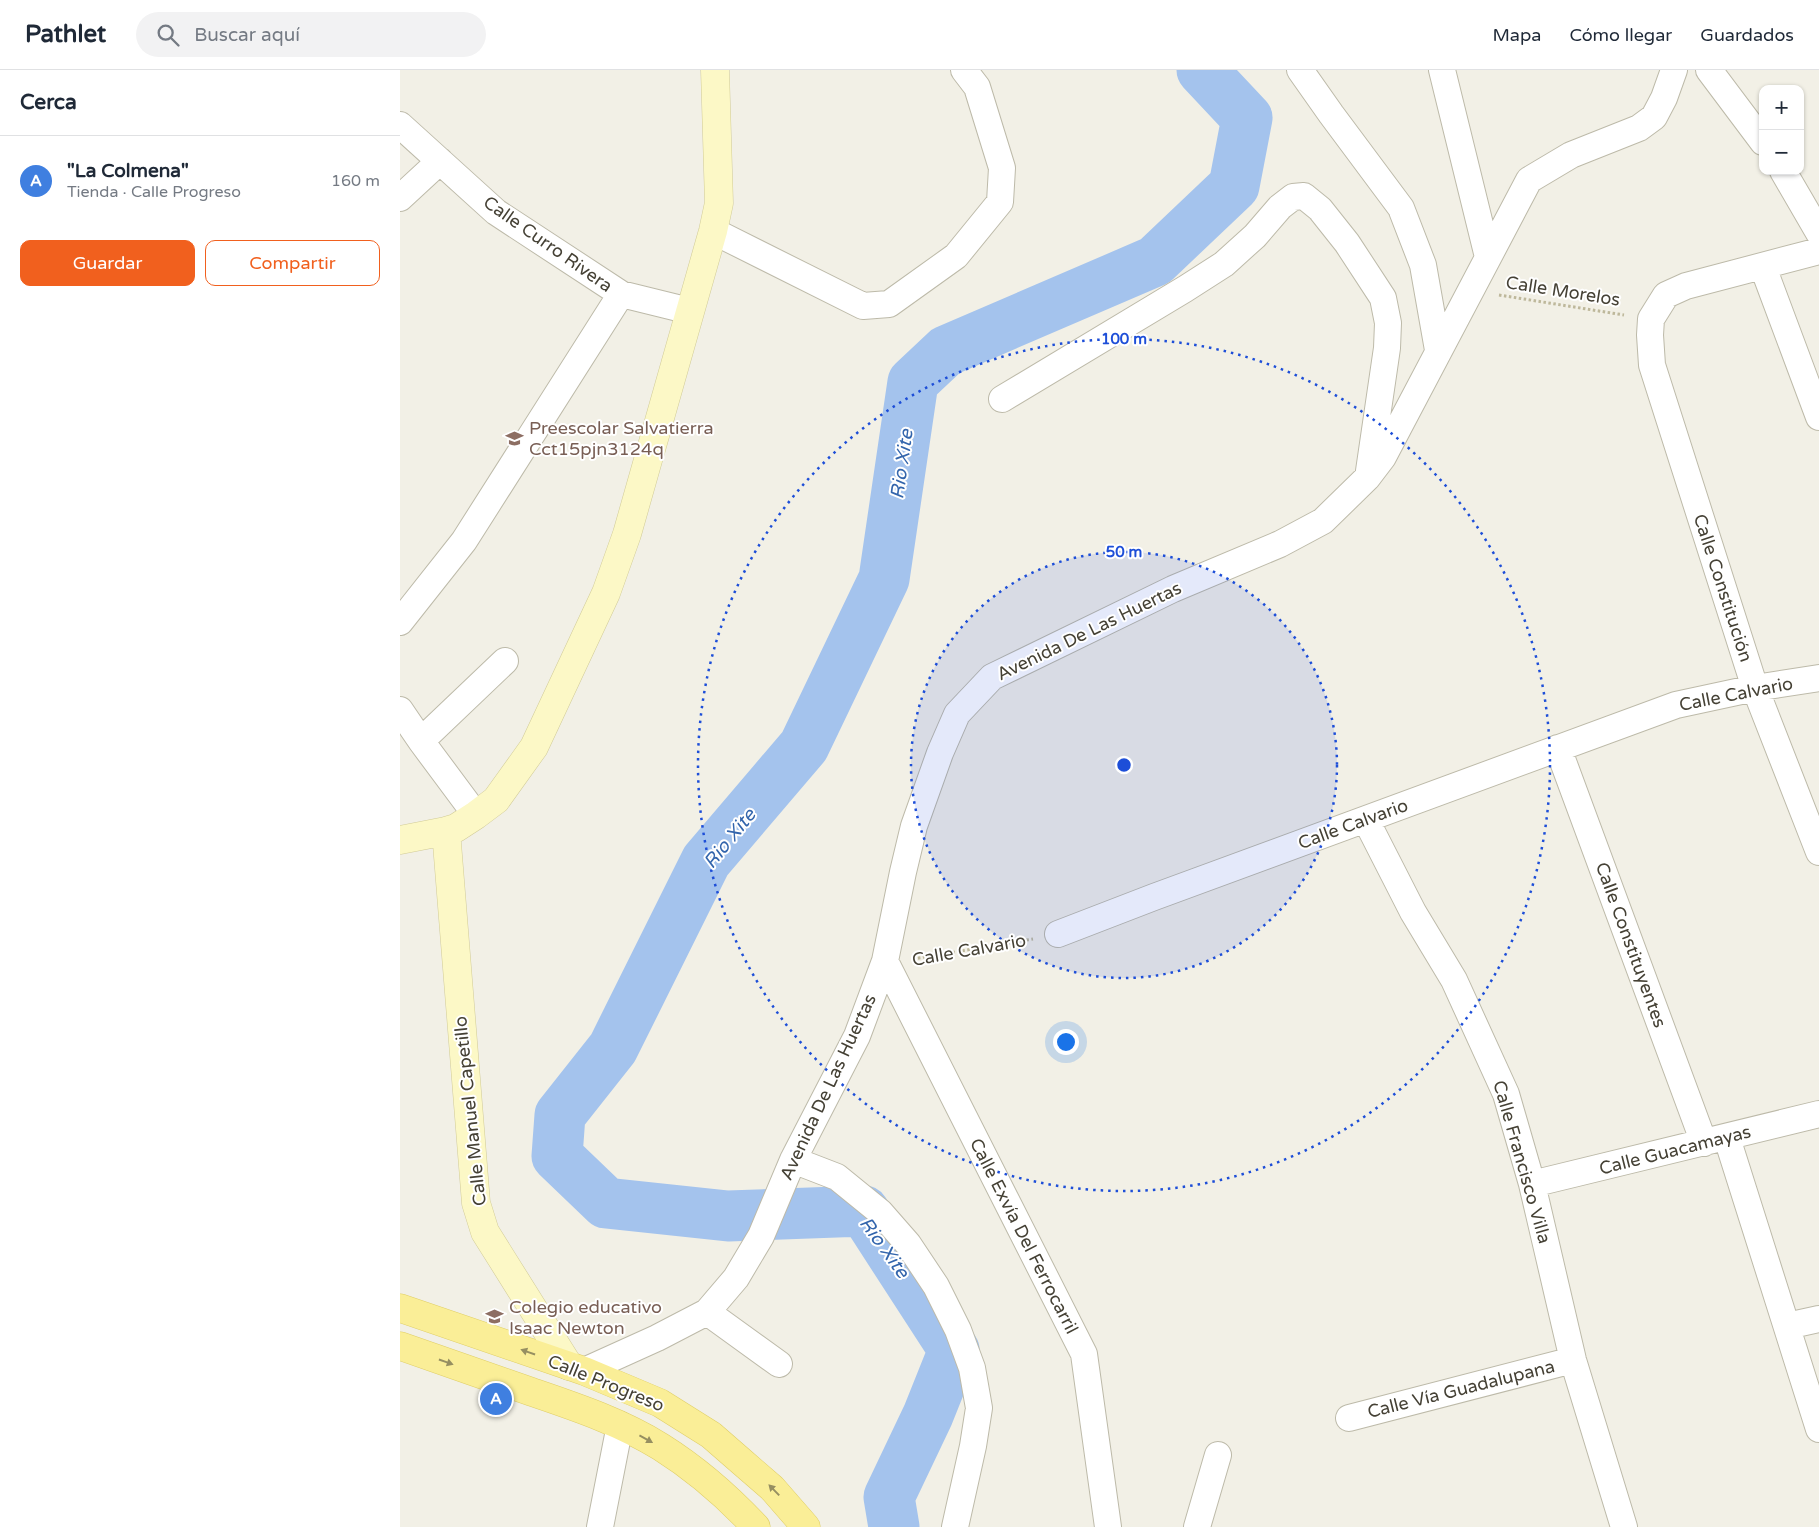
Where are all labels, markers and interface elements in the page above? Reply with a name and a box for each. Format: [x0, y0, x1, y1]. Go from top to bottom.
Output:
search box [136, 12, 486, 57]
text: Pathlet [25, 20, 106, 49]
icon: search [154, 21, 182, 49]
text: Buscar aquí [194, 24, 300, 46]
text: Mapa [1492, 24, 1541, 46]
text: Cómo llegar [1569, 24, 1672, 46]
text: Guardados [1700, 24, 1794, 46]
map controls [1759, 85, 1804, 175]
button: + [1759, 85, 1804, 130]
text: Cerca [20, 90, 77, 115]
button: − [1759, 130, 1804, 175]
text: "La Colmena" [67, 160, 189, 182]
text: A [30, 171, 42, 191]
text: 160 m [331, 171, 380, 191]
text: Tienda · Calle Progreso [67, 182, 241, 202]
street label: Calle Curro Rivera [479, 191, 617, 297]
button: Guardar [20, 240, 195, 286]
button: Compartir [205, 240, 380, 286]
street label: Calle Morelos [1504, 271, 1622, 311]
text: 100 m [1101, 330, 1147, 348]
place label: Preescolar Salvatierra Cct15pjn3124q [529, 417, 714, 460]
water label: Rio Xite [886, 427, 918, 500]
school or university icon: Preescolar Salvatierra Cct15pjn3124q [505, 428, 525, 448]
street label: Calle Constitución [1689, 511, 1757, 665]
text: 50 m [1106, 543, 1142, 561]
street label: Avenida De Las Huertas [993, 577, 1185, 685]
street label: Calle Calvario [1677, 672, 1795, 716]
centre of rings [1115, 756, 1133, 774]
street label: Calle Calvario [1295, 794, 1411, 854]
water label: Rio Xite [699, 804, 761, 873]
street label: Calle Constituyentes [1591, 859, 1671, 1031]
street label: Calle Calvario [910, 929, 1028, 971]
street label: Avenida De Las Huertas [775, 990, 881, 1184]
street label: Calle Manuel Capetillo [449, 1015, 491, 1207]
your location [1053, 1029, 1079, 1055]
street label: Calle Francisco Villa [1488, 1078, 1556, 1246]
street label: Calle Guacamayas [1597, 1120, 1753, 1180]
street label: Calle Exvía Del Ferrocarril [965, 1134, 1083, 1338]
water label: Rio Xite [855, 1213, 914, 1283]
place label: Colegio educativo Isaac Newton [509, 1296, 662, 1339]
school or university icon: Colegio educativo Isaac Newton [485, 1307, 505, 1327]
one-way arrow [521, 1348, 536, 1355]
street label: Calle Progreso [545, 1350, 668, 1416]
street label: Calle Vía Guadalupana [1365, 1355, 1557, 1423]
one-way arrow [439, 1358, 454, 1366]
pin: A [480, 1380, 512, 1418]
one-way arrow [639, 1435, 654, 1443]
one-way arrow [768, 1485, 780, 1497]

